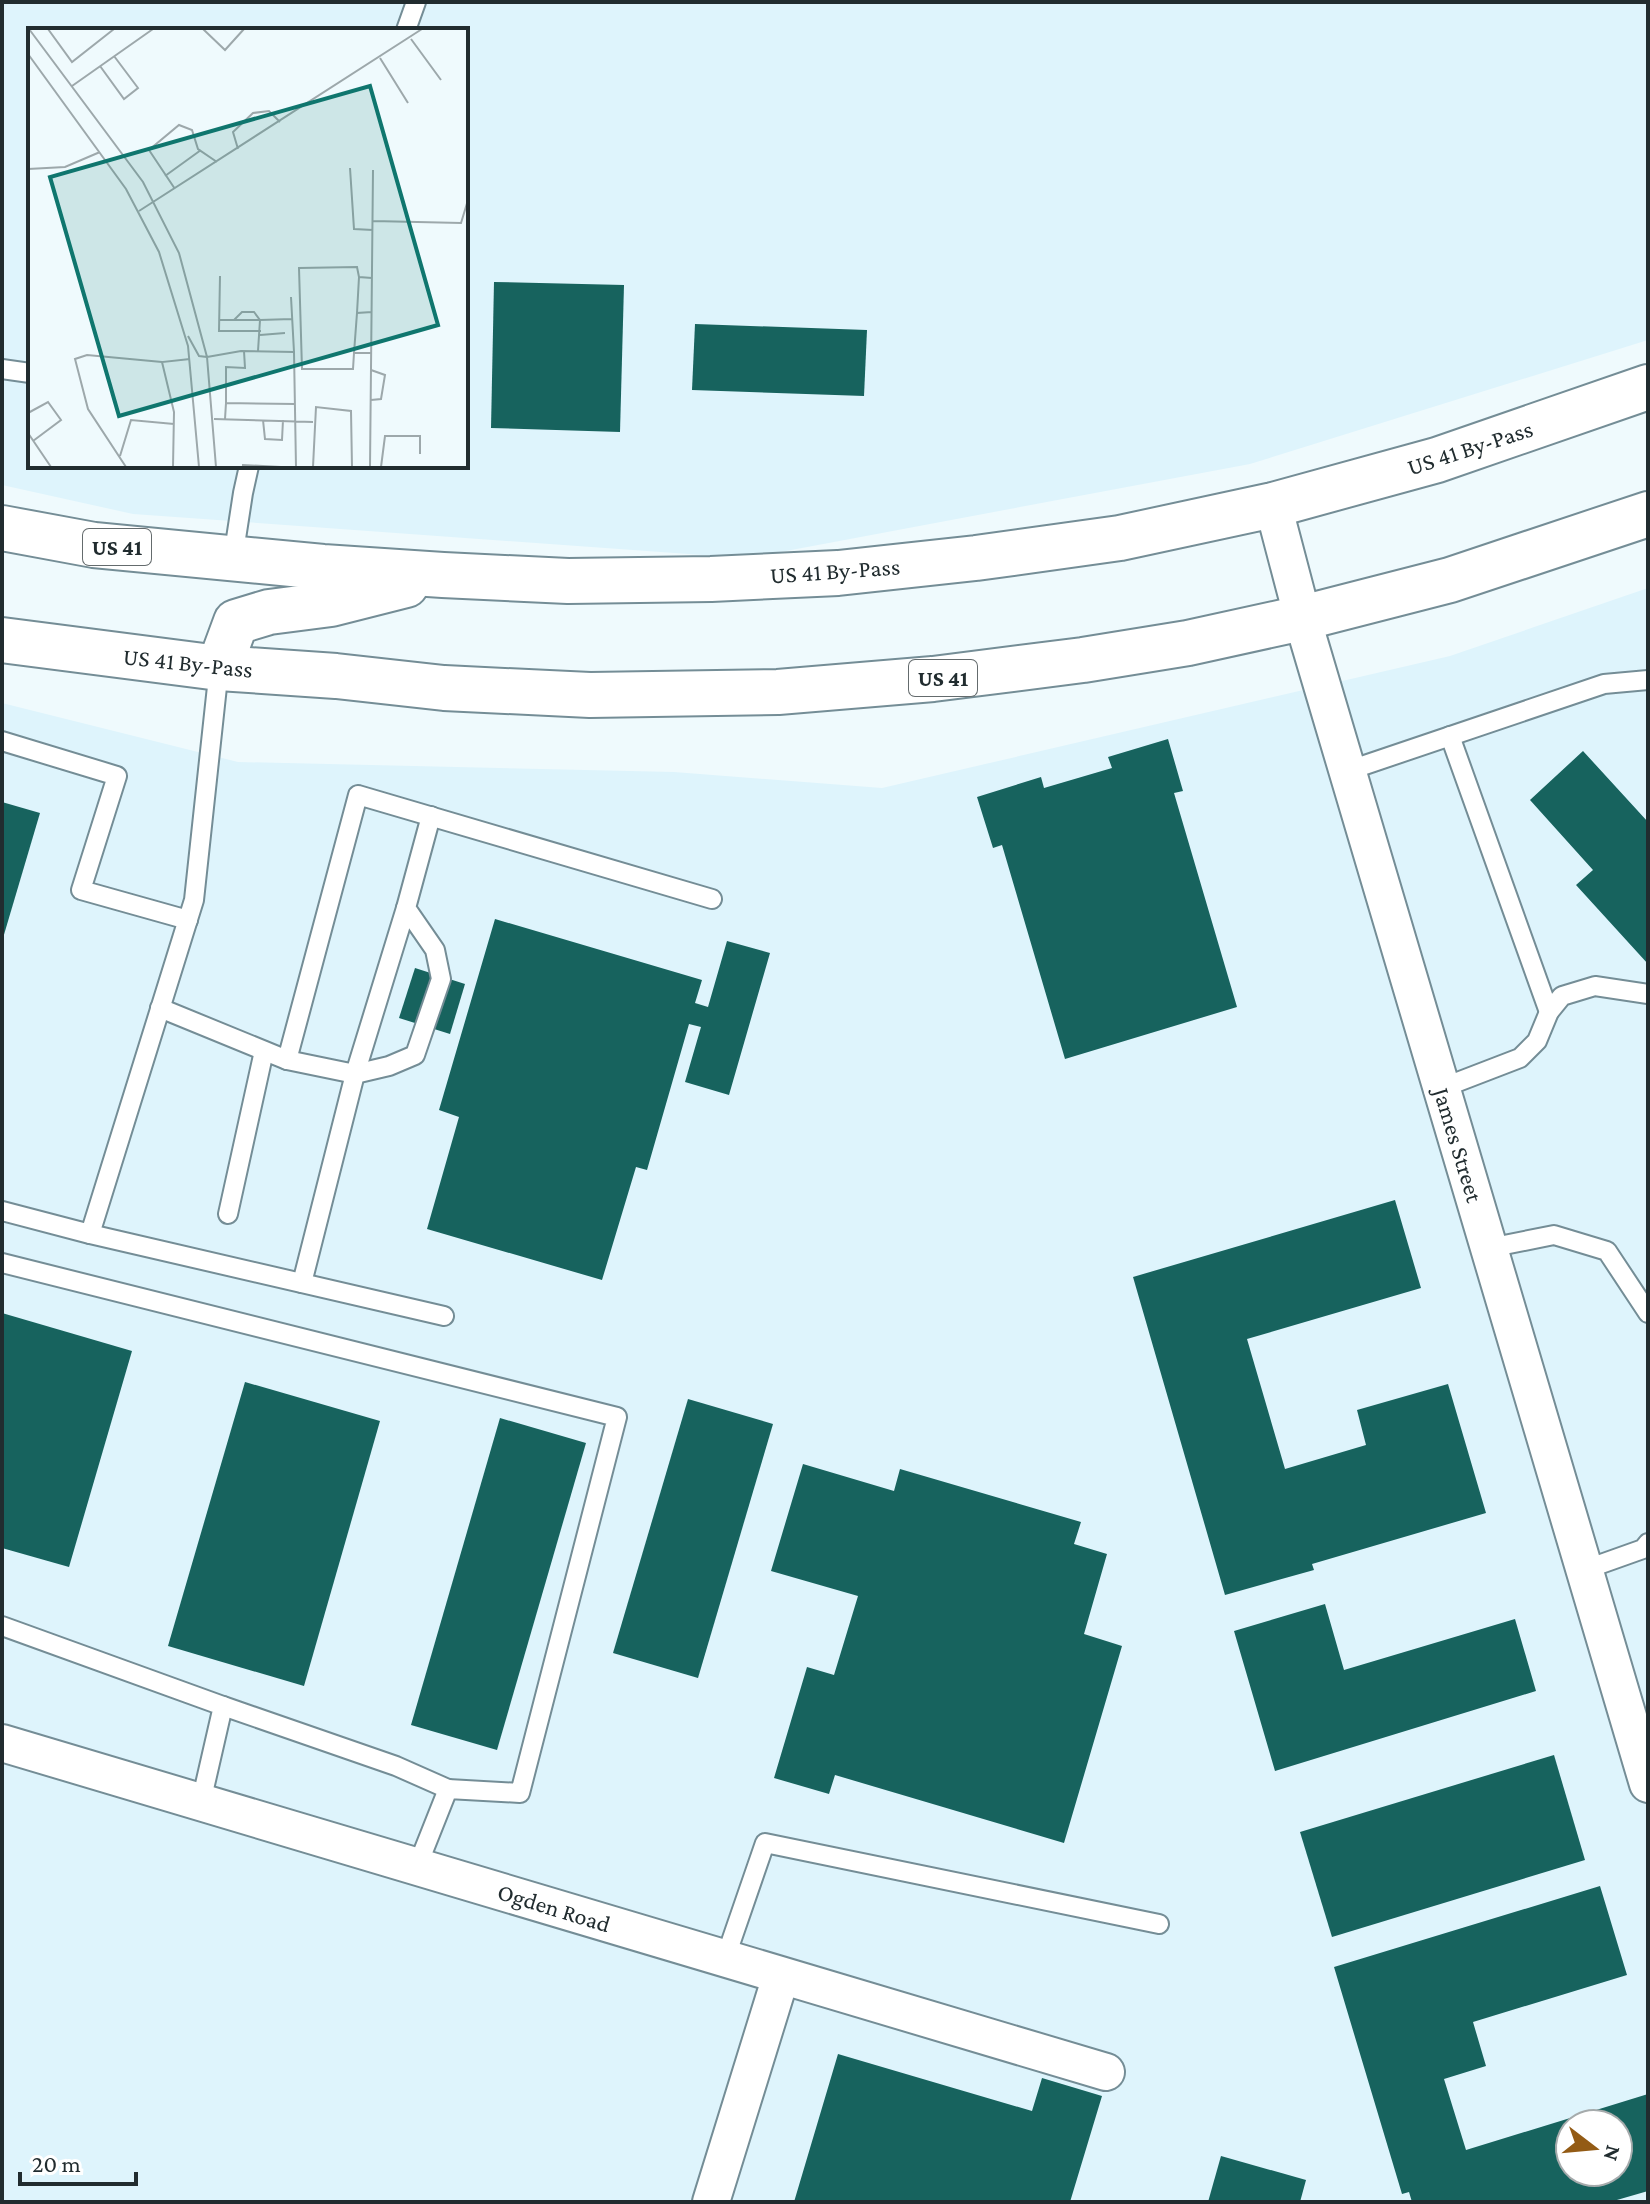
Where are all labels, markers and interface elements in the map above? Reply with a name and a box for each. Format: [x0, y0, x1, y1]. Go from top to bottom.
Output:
inset map [28, 28, 468, 468]
street label: US 41 By-Pass [1404, 415, 1536, 481]
road number: US 41 [83, 529, 151, 565]
street label: US 41 By-Pass [769, 552, 901, 589]
street label: US 41 By-Pass [122, 642, 254, 683]
road number: US 41 [909, 660, 977, 696]
street label: James Street [1428, 1082, 1489, 1206]
street label: Ogden Road [494, 1878, 614, 1938]
north arrow [1554, 2108, 1634, 2188]
scale bar [20, 2136, 136, 2186]
text: N [1599, 2143, 1627, 2164]
text: 20 m [32, 2150, 81, 2177]

